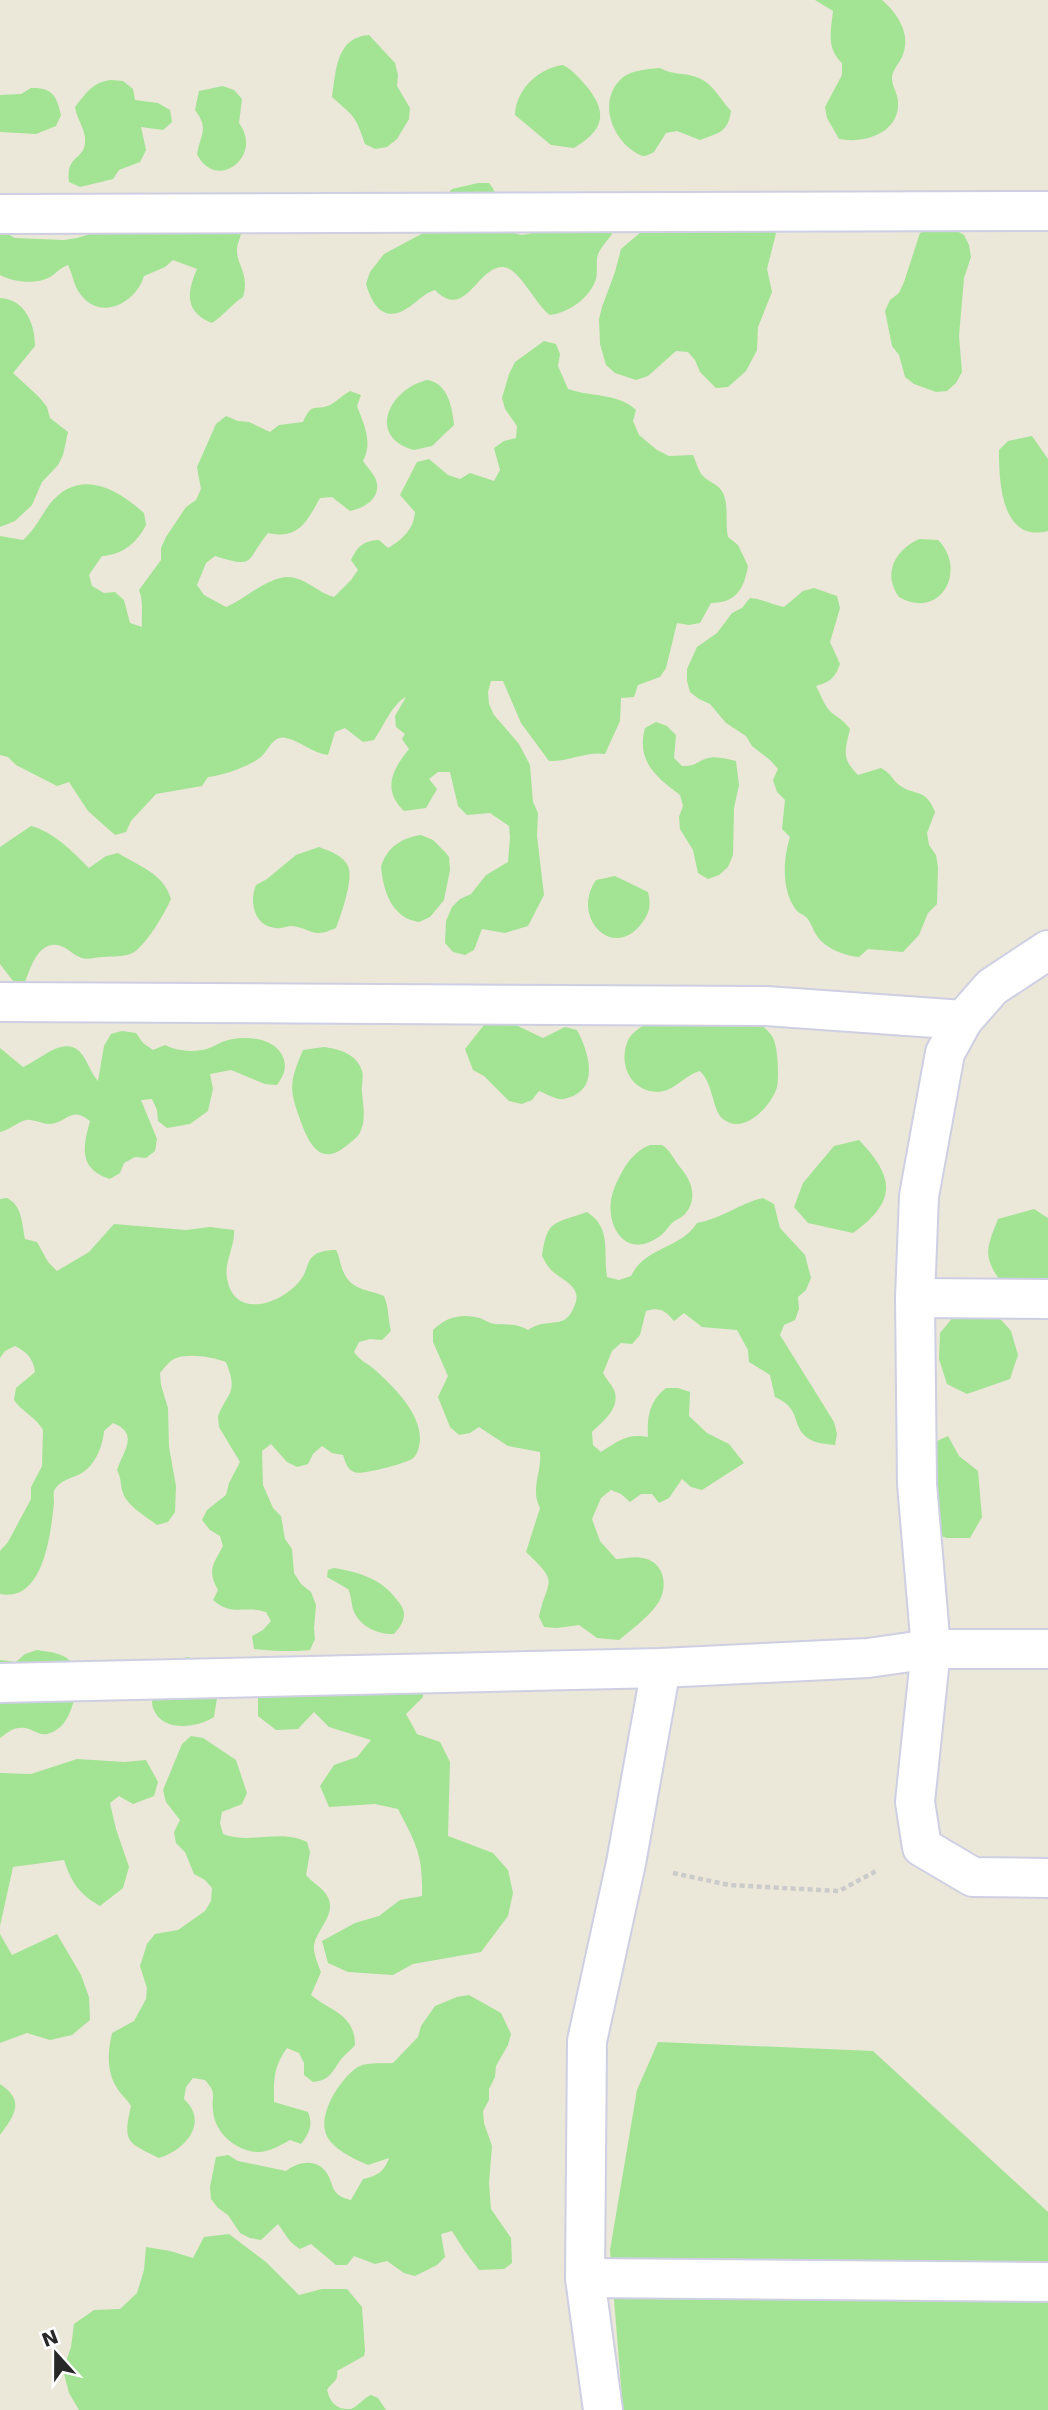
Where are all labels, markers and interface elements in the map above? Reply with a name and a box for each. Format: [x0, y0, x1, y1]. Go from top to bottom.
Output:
north arrow [21, 2319, 91, 2389]
text: N [39, 2325, 61, 2351]

